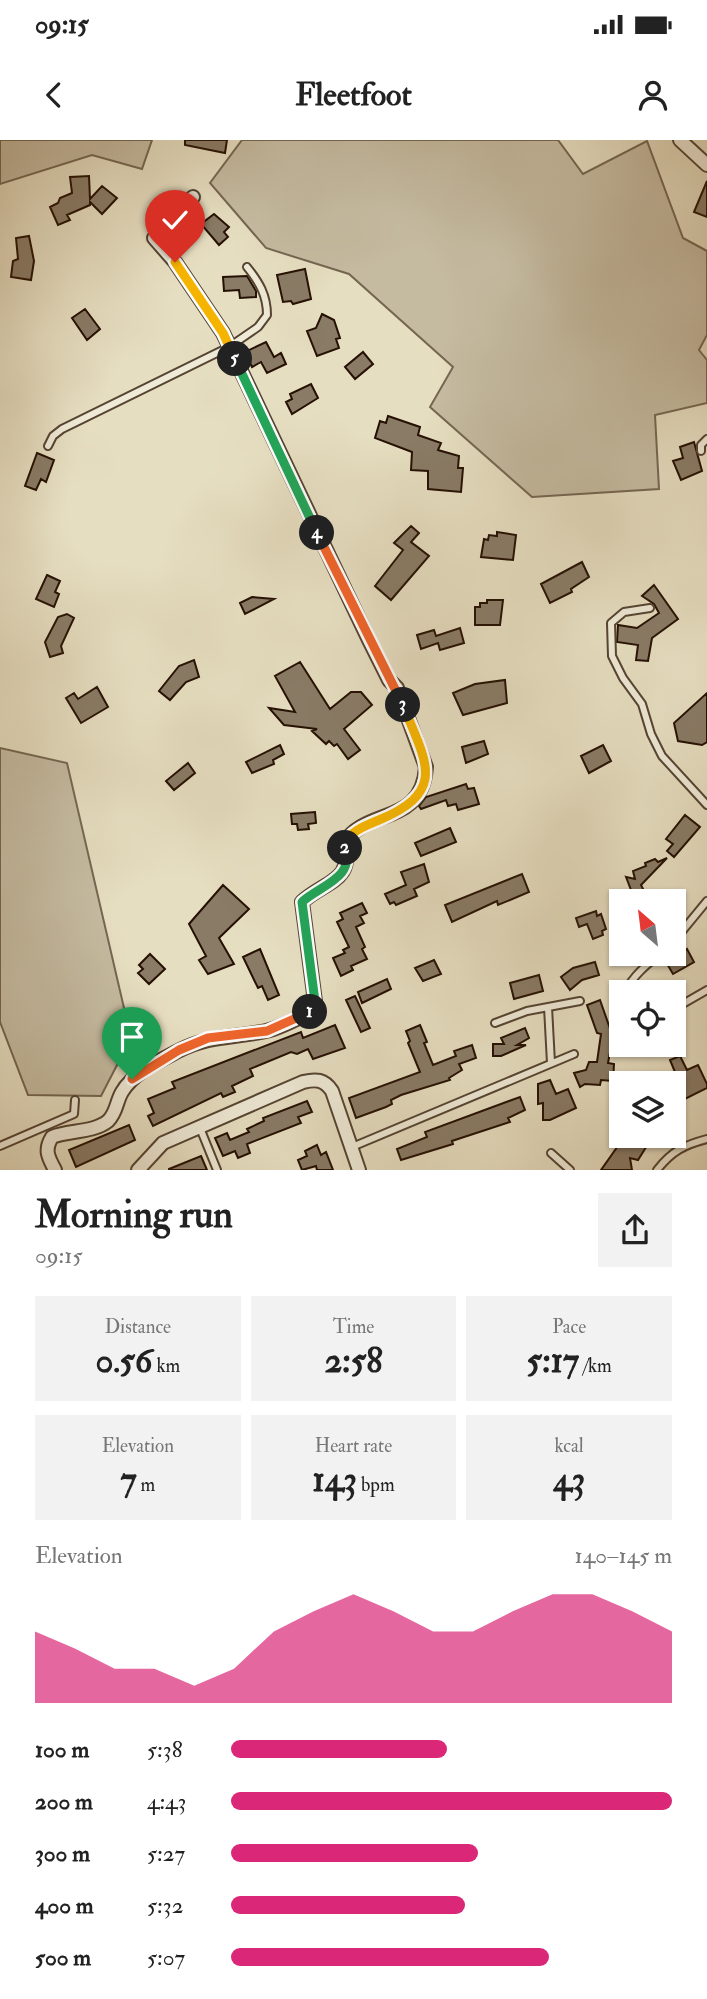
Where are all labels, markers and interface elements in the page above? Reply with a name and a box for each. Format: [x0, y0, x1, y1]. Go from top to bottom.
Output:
text: 09:15 [35, 9, 89, 41]
text: Fleetfoot [295, 75, 412, 115]
icon: back [35, 76, 73, 114]
icon: person [634, 76, 672, 114]
pin [145, 190, 205, 262]
icon: check [156, 201, 194, 239]
pin: 5 [218, 342, 252, 376]
text: 5 [230, 346, 239, 370]
pin: 4 [300, 516, 334, 550]
text: 4 [311, 520, 322, 544]
pin: 3 [386, 688, 420, 722]
text: 3 [399, 692, 406, 716]
pin: 2 [328, 830, 362, 866]
text: 2 [340, 835, 349, 859]
north arrow [609, 889, 686, 966]
map controls [609, 889, 686, 1148]
button: locate [609, 980, 686, 1057]
pin: 1 [292, 994, 328, 1030]
text: 1 [306, 999, 313, 1023]
pin [102, 1007, 162, 1079]
icon: arrive [113, 1018, 151, 1056]
button: layers [609, 1071, 686, 1148]
text: Morning run [35, 1191, 233, 1239]
button: share [598, 1193, 672, 1267]
text: 09:15 [35, 1241, 83, 1270]
text: Distance [105, 1315, 171, 1339]
text: Time [333, 1315, 374, 1339]
text: Pace [552, 1315, 586, 1339]
text: 0.56 [95, 1339, 152, 1383]
text: 2:58 [324, 1339, 383, 1383]
text: 5:17 [527, 1339, 579, 1383]
text: km [152, 1354, 180, 1378]
text: /km [579, 1354, 612, 1378]
text: Elevation [102, 1434, 174, 1458]
text: Heart rate [315, 1434, 392, 1458]
text: kcal [555, 1434, 584, 1458]
text: 7 [120, 1458, 136, 1502]
text: 143 [312, 1458, 357, 1502]
text: 43 [553, 1458, 585, 1502]
text: m [136, 1473, 155, 1497]
text: bpm [357, 1473, 395, 1497]
text: Elevation [35, 1541, 123, 1570]
text: 140–145 m [575, 1541, 672, 1570]
text: 100 m [35, 1735, 89, 1764]
text: 5:38 [147, 1735, 182, 1764]
text: 200 m [35, 1787, 93, 1816]
text: 4:43 [147, 1787, 186, 1816]
text: 300 m [35, 1839, 90, 1868]
text: 5:27 [147, 1839, 185, 1868]
text: 400 m [35, 1891, 94, 1920]
text: 5:32 [147, 1891, 183, 1920]
text: 500 m [35, 1943, 91, 1972]
text: 5:07 [147, 1943, 185, 1972]

